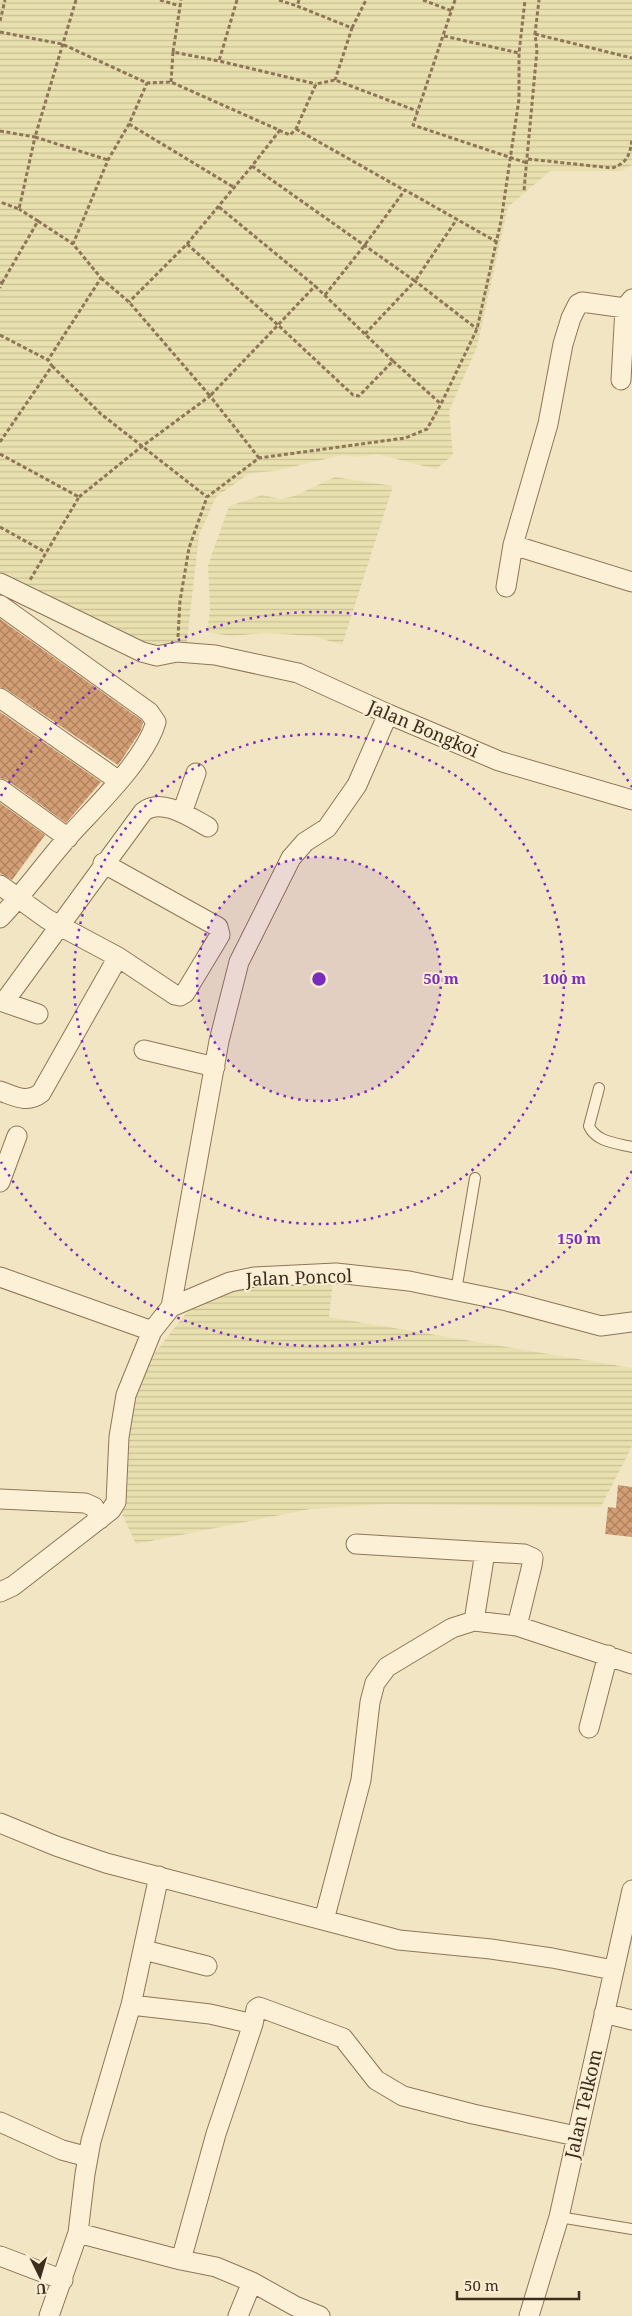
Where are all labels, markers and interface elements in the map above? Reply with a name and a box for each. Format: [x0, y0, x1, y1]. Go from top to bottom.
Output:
street label: Jalan Bongkoi [363, 694, 483, 762]
text: 50 m [423, 968, 459, 988]
text: 100 m [542, 968, 586, 988]
centre of rings [310, 970, 328, 988]
text: 150 m [557, 1228, 601, 1248]
street label: Jalan Poncol [244, 1263, 353, 1291]
street label: Jalan Telkom [559, 2047, 607, 2162]
north arrow [15, 2251, 65, 2301]
scale bar [457, 2268, 580, 2300]
text: 50 m [464, 2275, 499, 2295]
text: U [35, 2280, 47, 2299]

